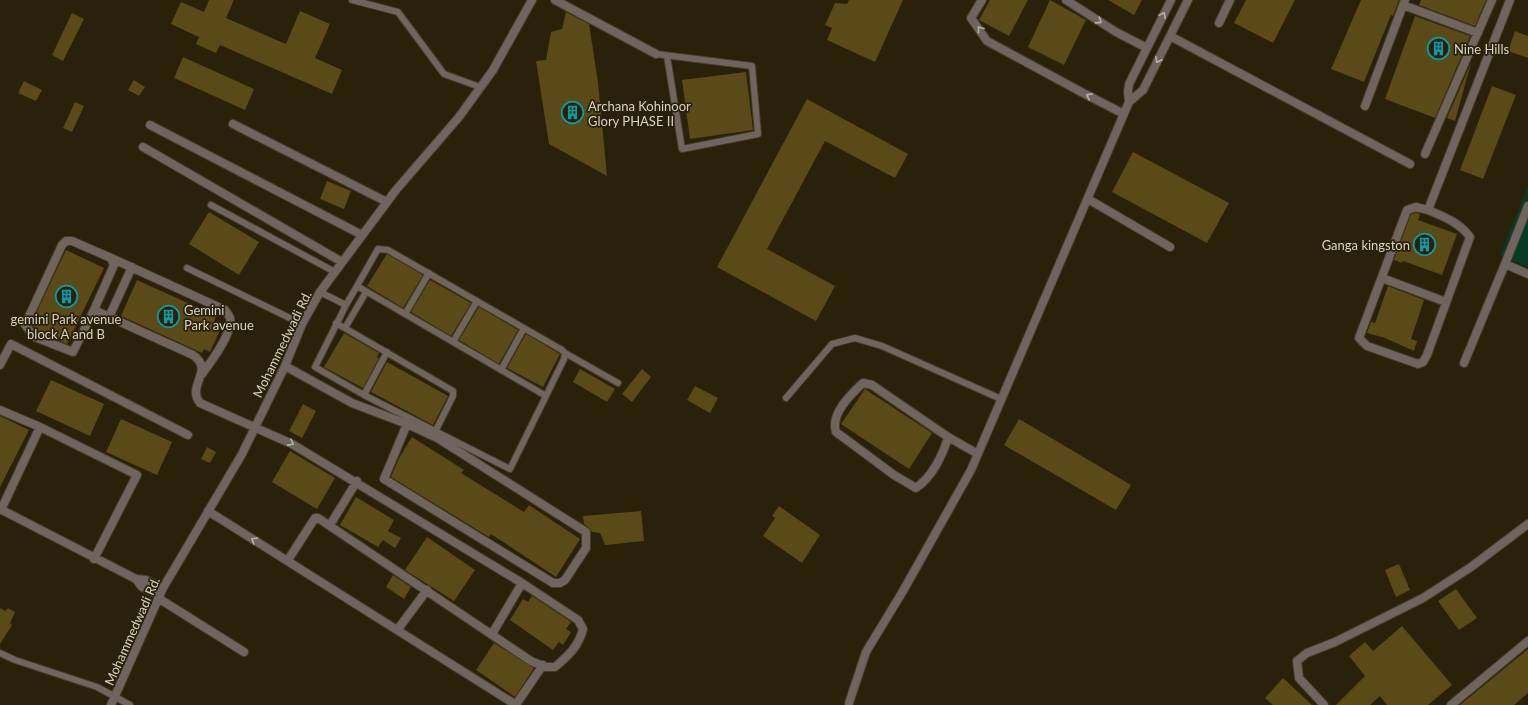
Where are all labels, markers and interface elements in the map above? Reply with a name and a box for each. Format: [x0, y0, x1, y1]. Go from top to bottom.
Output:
one-way arrow [1158, 12, 1166, 19]
one-way arrow [1095, 16, 1102, 24]
one-way arrow [978, 27, 985, 34]
building icon: Nine Hills [1426, 36, 1452, 62]
place label: Nine Hills [1454, 41, 1509, 57]
one-way arrow [1155, 56, 1163, 63]
one-way arrow [1086, 94, 1094, 101]
place label: Archana Kohinoor Glory PHASE II [588, 98, 691, 129]
building icon: Archana Kohinoor Glory PHASE II [559, 100, 585, 126]
building icon: Ganga kingston [1412, 232, 1438, 258]
place label: Ganga kingston [1322, 237, 1410, 253]
building icon: gemini Park avenue block A and B [53, 284, 79, 310]
street label: Mohammedwadi Rd. [249, 288, 315, 400]
place label: Gemini Park avenue [184, 302, 254, 333]
building icon: Gemini Park avenue [155, 304, 181, 330]
place label: gemini Park avenue block A and B [11, 311, 122, 342]
one-way arrow [287, 438, 294, 446]
one-way arrow [251, 537, 258, 544]
street label: Mohammedwadi Rd. [101, 574, 163, 688]

